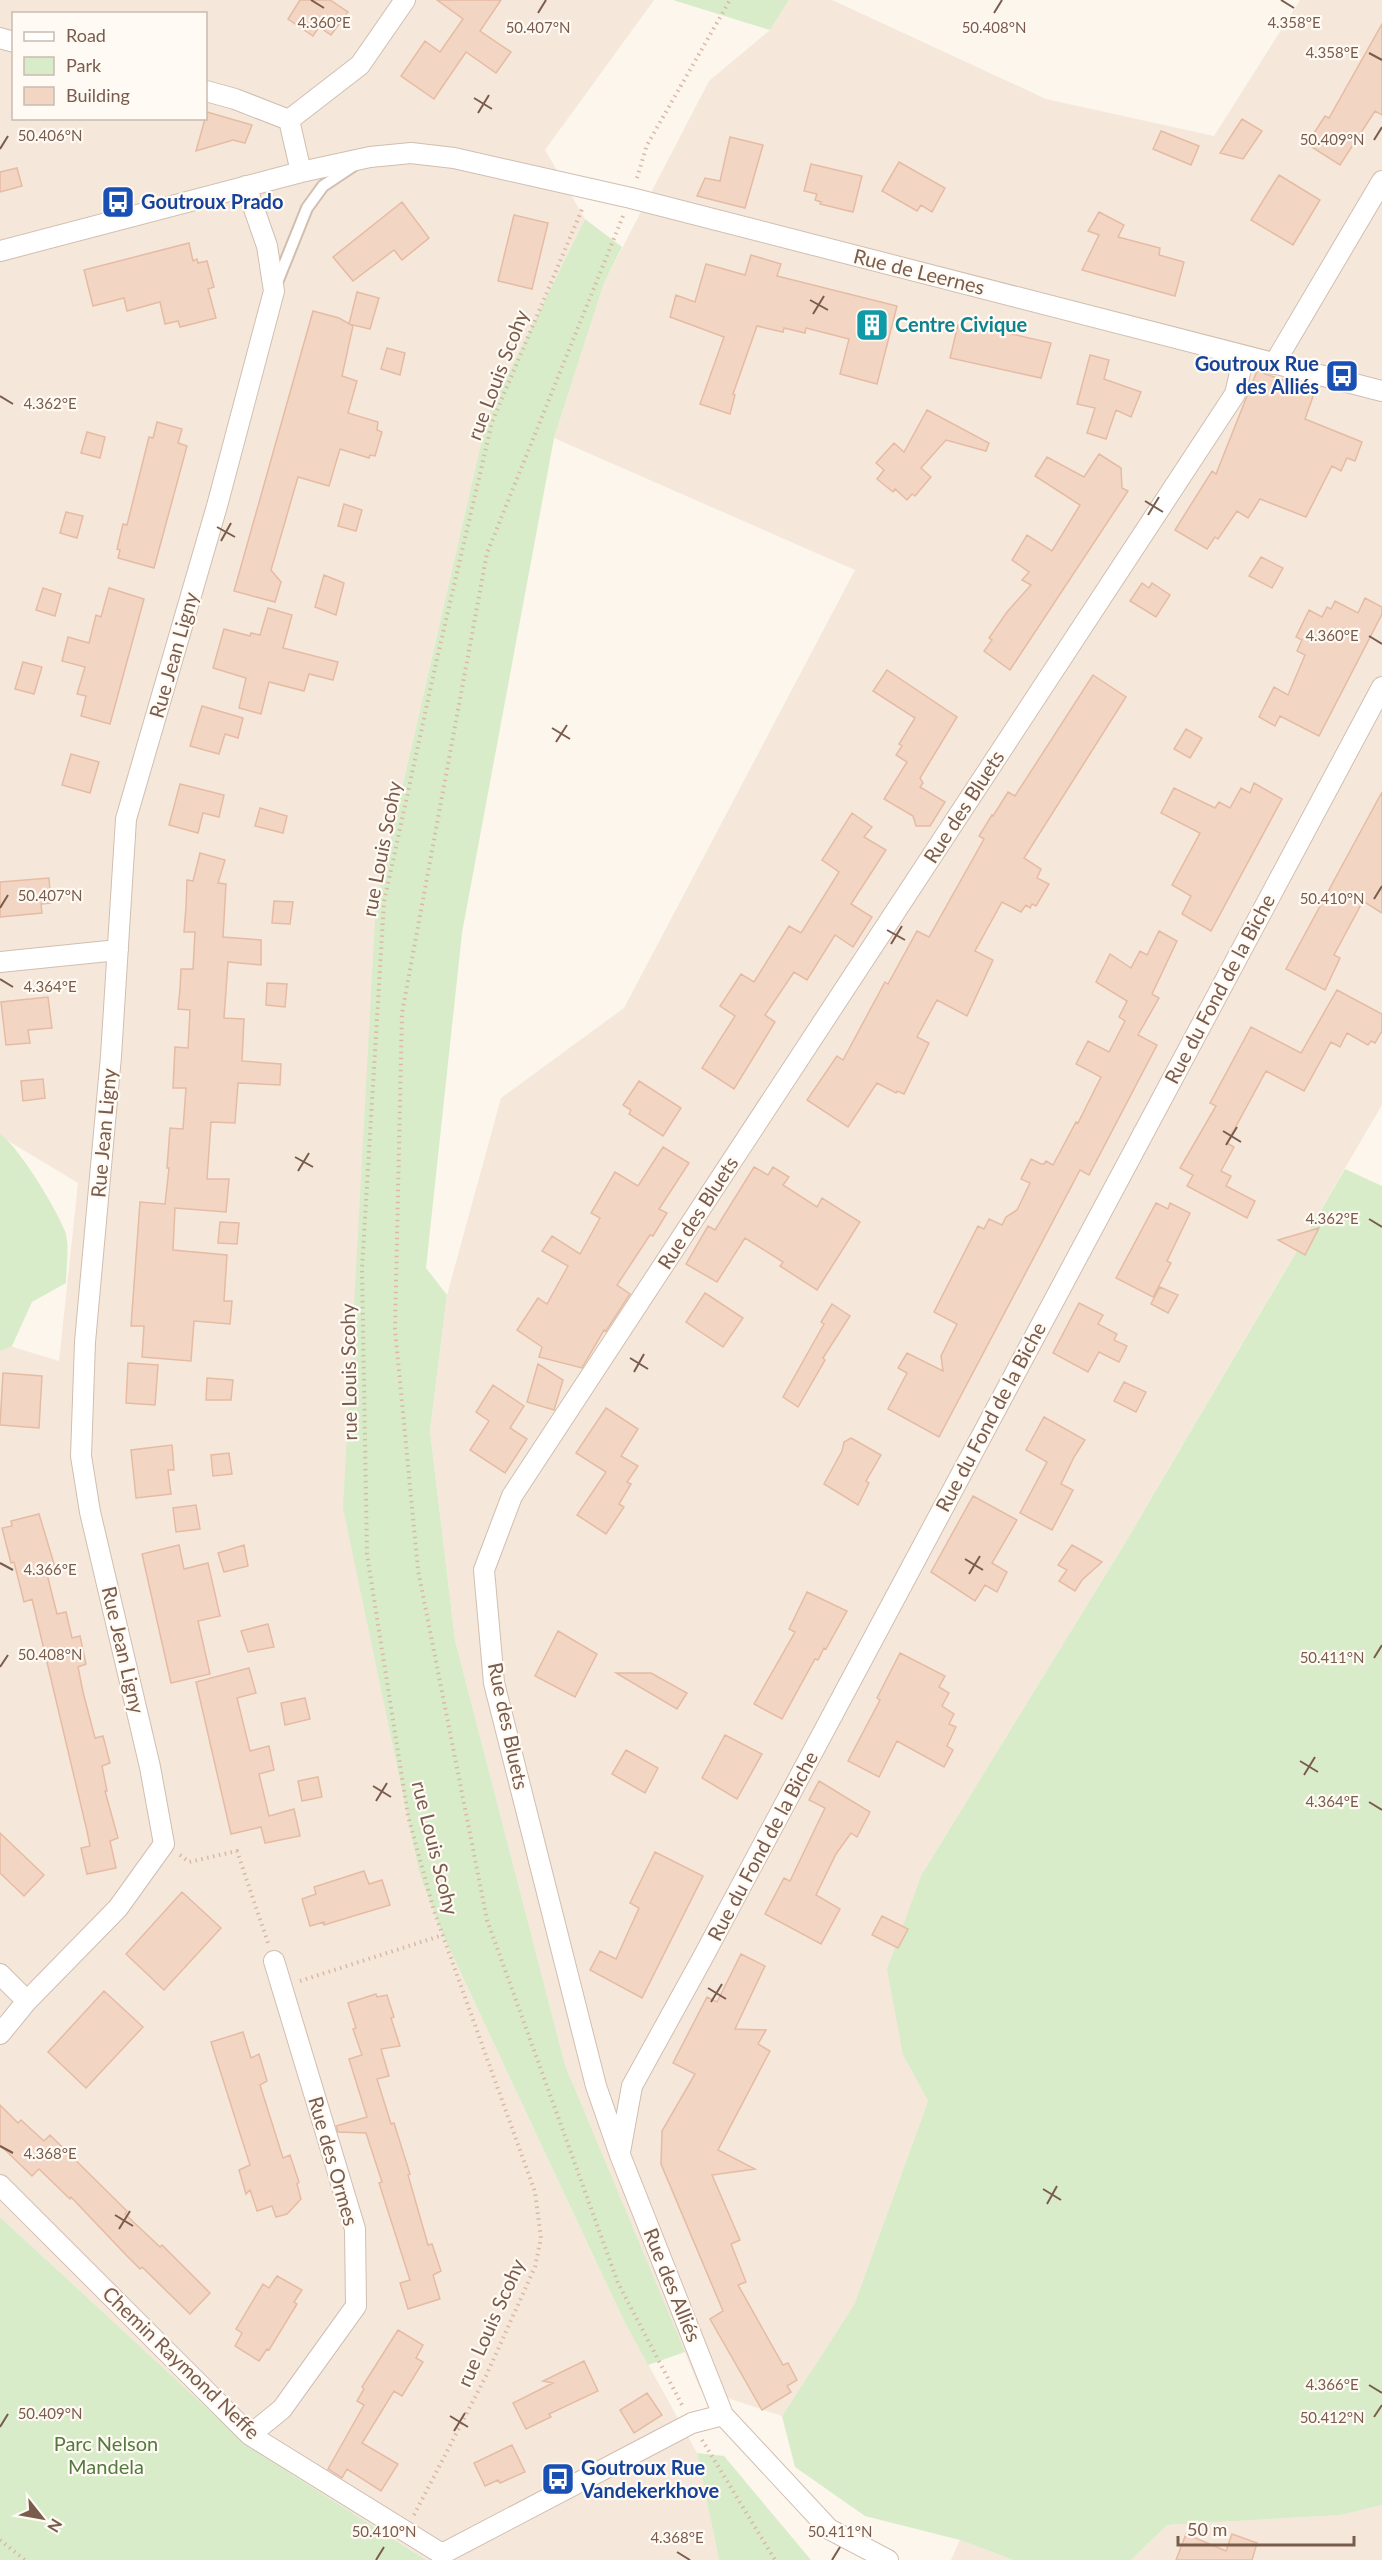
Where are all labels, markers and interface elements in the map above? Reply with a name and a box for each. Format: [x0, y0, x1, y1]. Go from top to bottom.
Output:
legend [12, 12, 207, 120]
text: 4.360°E [297, 13, 351, 31]
text: 4.358°E [1267, 13, 1321, 31]
text: 50.407°N [506, 18, 570, 36]
text: 50.408°N [962, 18, 1026, 36]
text: Road [66, 24, 106, 46]
text: 4.358°E [1305, 43, 1359, 61]
text: Park [66, 54, 102, 76]
text: Building [66, 84, 130, 106]
text: 50.406°N [18, 126, 82, 144]
text: 50.409°N [1300, 130, 1364, 148]
bus stop icon: Goutroux Prado [100, 184, 136, 220]
place label: Goutroux Prado [141, 189, 283, 213]
street label: Rue de Leernes [851, 243, 987, 299]
street label: rue Louis Scohy [461, 306, 533, 443]
building icon: Centre Civique [854, 307, 890, 343]
place label: Centre Civique [895, 312, 1028, 336]
place label: Goutroux Rue des Alliés [1195, 351, 1319, 398]
bus stop icon: Goutroux Rue des Alliés [1324, 358, 1360, 394]
text: 4.362°E [23, 394, 77, 412]
street label: Rue Jean Ligny [144, 588, 203, 720]
text: 4.360°E [1305, 626, 1359, 644]
street label: Rue des Bluets [918, 746, 1008, 867]
street label: rue Louis Scohy [356, 778, 406, 919]
text: 50.407°N [18, 886, 82, 904]
text: 50.410°N [1300, 889, 1364, 907]
street label: Rue du Fond de la Biche [1159, 890, 1279, 1087]
text: 4.364°E [23, 977, 77, 995]
street label: Rue Jean Ligny [85, 1066, 121, 1199]
street label: Rue des Bluets [652, 1152, 742, 1273]
text: 4.362°E [1305, 1209, 1359, 1227]
street label: rue Louis Scohy [335, 1302, 361, 1441]
street label: Rue du Fond de la Biche [930, 1318, 1050, 1515]
text: 4.366°E [23, 1560, 77, 1578]
street label: Rue Jean Ligny [98, 1584, 150, 1716]
text: 50.408°N [18, 1645, 82, 1663]
text: 50.411°N [1300, 1648, 1364, 1666]
street label: Rue des Bluets [484, 1660, 534, 1792]
street label: Rue du Fond de la Biche [702, 1747, 822, 1944]
street label: rue Louis Scohy [408, 1778, 464, 1918]
text: 4.364°E [1305, 1792, 1359, 1810]
street label: Rue des Ormes [304, 2093, 364, 2228]
text: 4.368°E [23, 2144, 77, 2162]
street label: Rue des Alliés [639, 2224, 707, 2345]
street label: rue Louis Scohy [451, 2254, 529, 2390]
street label: Chemin Raymond Neffe [98, 2281, 265, 2444]
text: 4.366°E [1305, 2375, 1359, 2393]
text: 50.409°N [18, 2404, 82, 2422]
text: 50.412°N [1300, 2408, 1364, 2426]
park label: Parc Nelson Mandela [54, 2431, 158, 2478]
place label: Goutroux Rue Vandekerkhove [580, 2455, 720, 2502]
bus stop icon: Goutroux Rue Vandekerkhove [540, 2461, 576, 2497]
north arrow [12, 2488, 72, 2548]
scale bar [1178, 2509, 1354, 2547]
text: N [44, 2516, 67, 2536]
text: 50 m [1187, 2518, 1227, 2540]
text: 50.410°N [352, 2522, 416, 2540]
text: 50.411°N [808, 2522, 872, 2540]
text: 4.368°E [650, 2528, 704, 2546]

